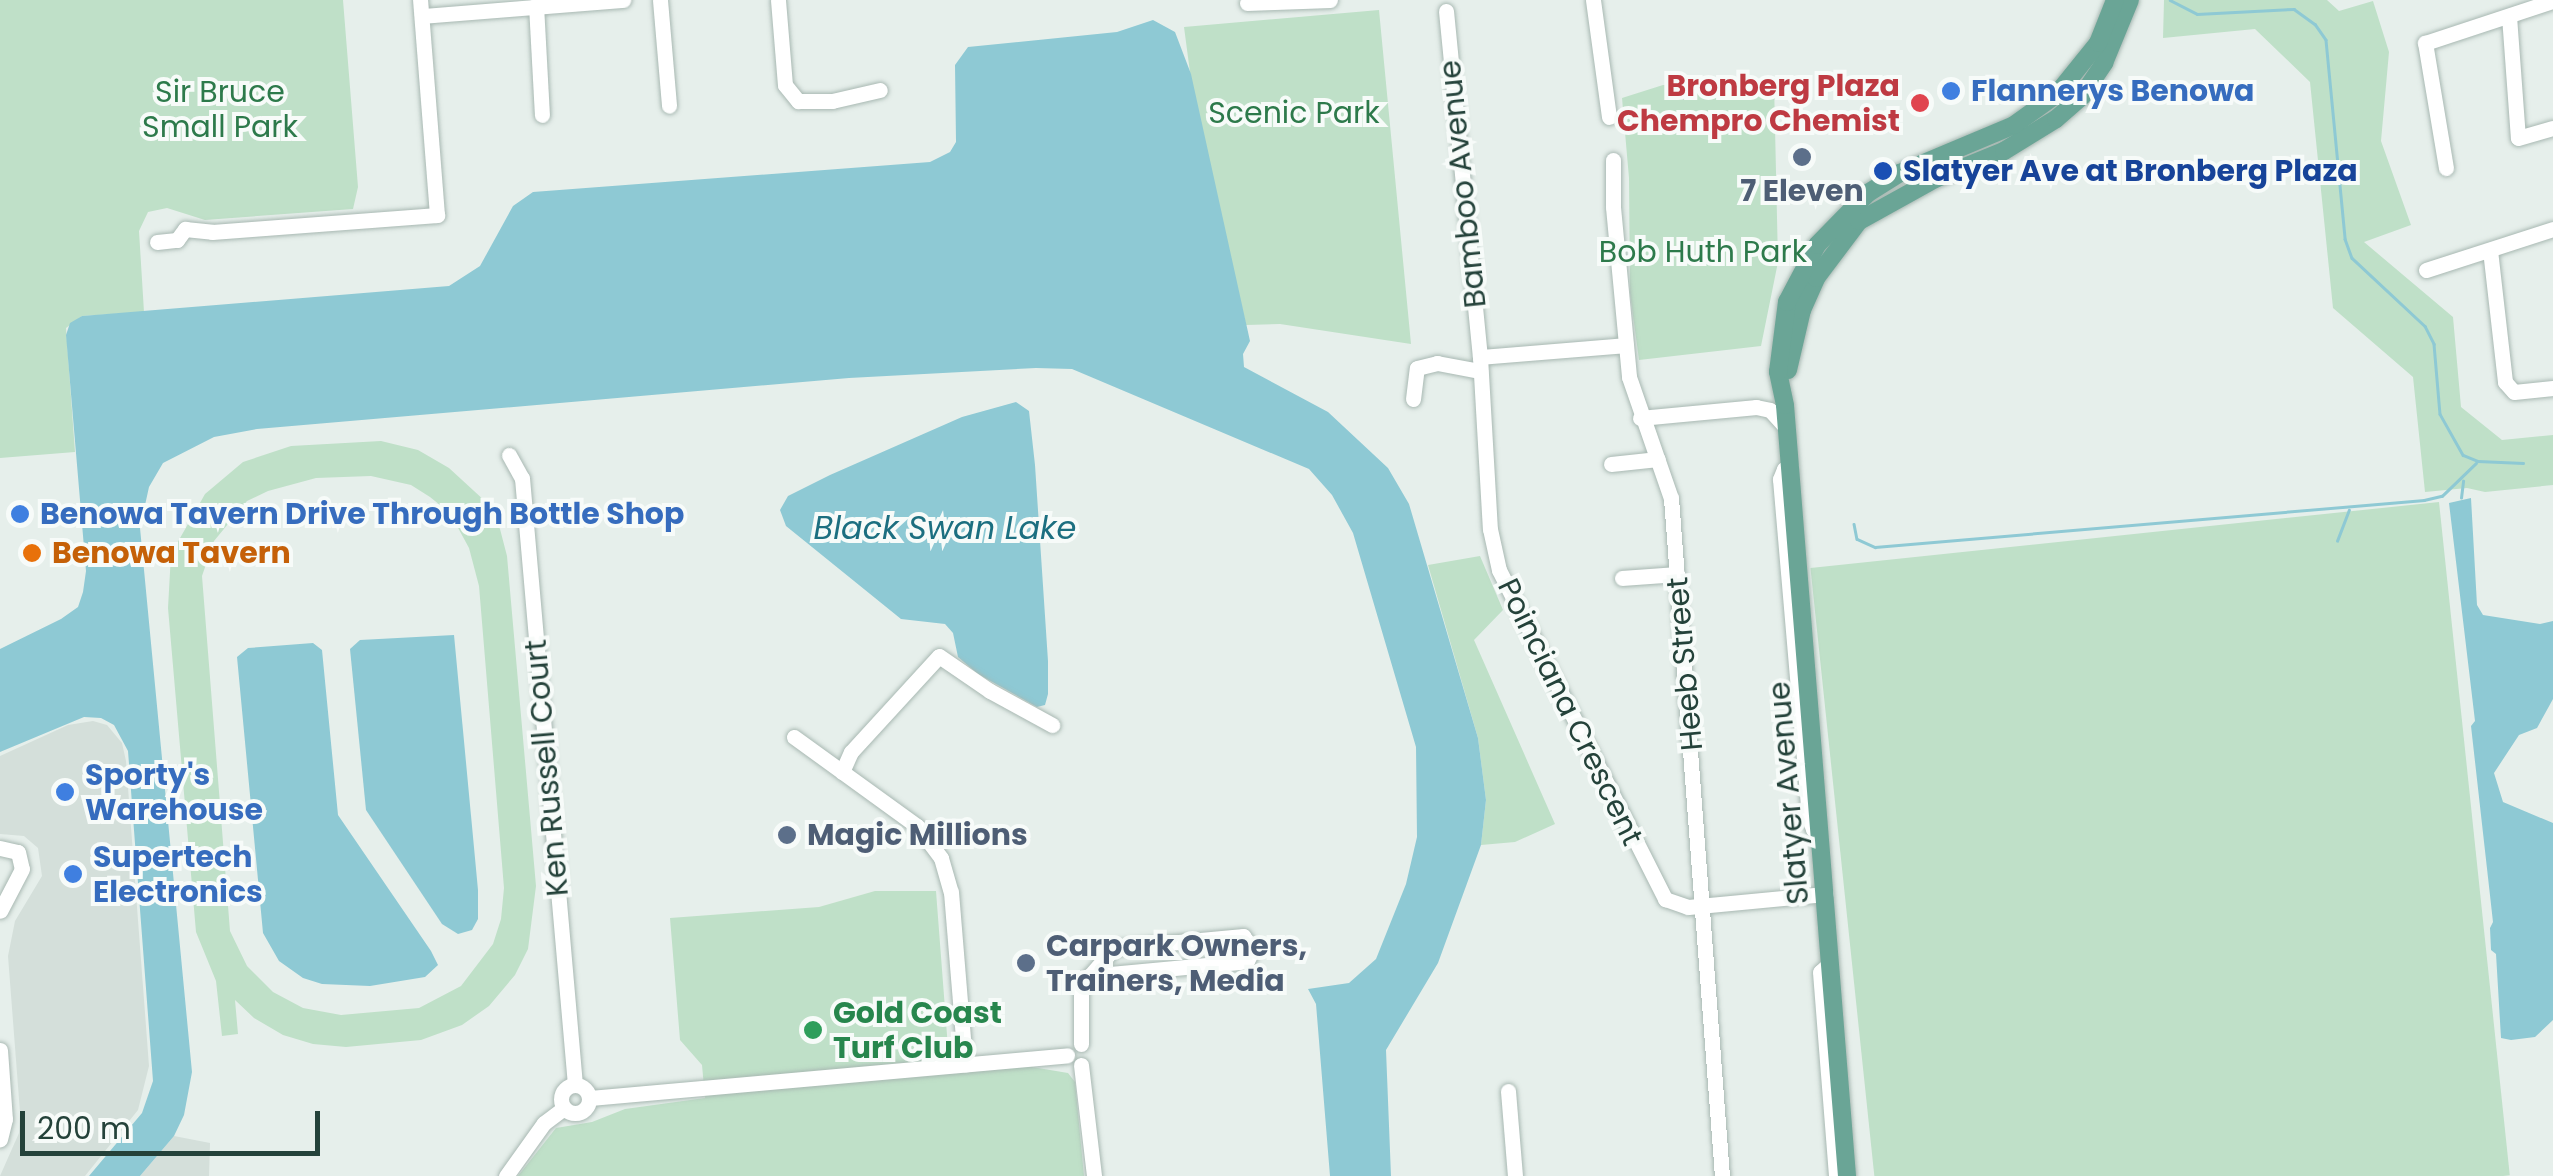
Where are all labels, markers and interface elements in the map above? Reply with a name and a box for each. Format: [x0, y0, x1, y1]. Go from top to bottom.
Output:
street label: Bamboo Avenue [1432, 58, 1494, 310]
place label: Bronberg Plaza Chempro Chemist [1617, 68, 1900, 138]
place label: Flannerys Benowa [1971, 73, 2254, 109]
park label: Sir Bruce Small Park [142, 74, 298, 144]
marker: Flannerys Benowa [1940, 80, 1962, 102]
marker: Bronberg Plaza Chempro Chemist [1909, 92, 1931, 114]
park label: Scenic Park [1208, 95, 1380, 131]
marker: 7 Eleven [1791, 146, 1813, 168]
place label: Slatyer Ave at Bronberg Plaza [1903, 153, 2358, 189]
marker: Slatyer Ave at Bronberg Plaza [1872, 160, 1894, 182]
place label: 7 Eleven [1740, 173, 1864, 209]
park label: Bob Huth Park [1599, 234, 1807, 270]
place label: Benowa Tavern Drive Through Bottle Shop [40, 496, 684, 532]
marker: Benowa Tavern Drive Through Bottle Shop [9, 503, 31, 525]
water label: Black Swan Lake [814, 509, 1076, 547]
place label: Benowa Tavern [52, 535, 291, 571]
marker: Benowa Tavern [21, 542, 43, 564]
street label: Poinciana Crescent [1490, 573, 1650, 851]
street label: Heeb Street [1659, 576, 1711, 752]
street label: Ken Russell Court [518, 638, 576, 898]
street label: Slatyer Avenue [1761, 680, 1817, 906]
place label: Sporty's Warehouse [85, 757, 263, 828]
marker: Sporty's Warehouse [54, 781, 76, 803]
place label: Magic Millions [807, 817, 1028, 853]
marker: Magic Millions [776, 824, 798, 846]
place label: Supertech Electronics [93, 839, 263, 910]
marker: Supertech Electronics [62, 863, 84, 885]
place label: Carpark Owners, Trainers, Media [1046, 928, 1307, 998]
marker: Carpark Owners, Trainers, Media [1015, 952, 1037, 974]
place label: Gold Coast Turf Club [833, 995, 1002, 1066]
marker: Gold Coast Turf Club [802, 1019, 824, 1041]
scale bar [25, 1091, 325, 1153]
text: 200 m [37, 1107, 131, 1150]

